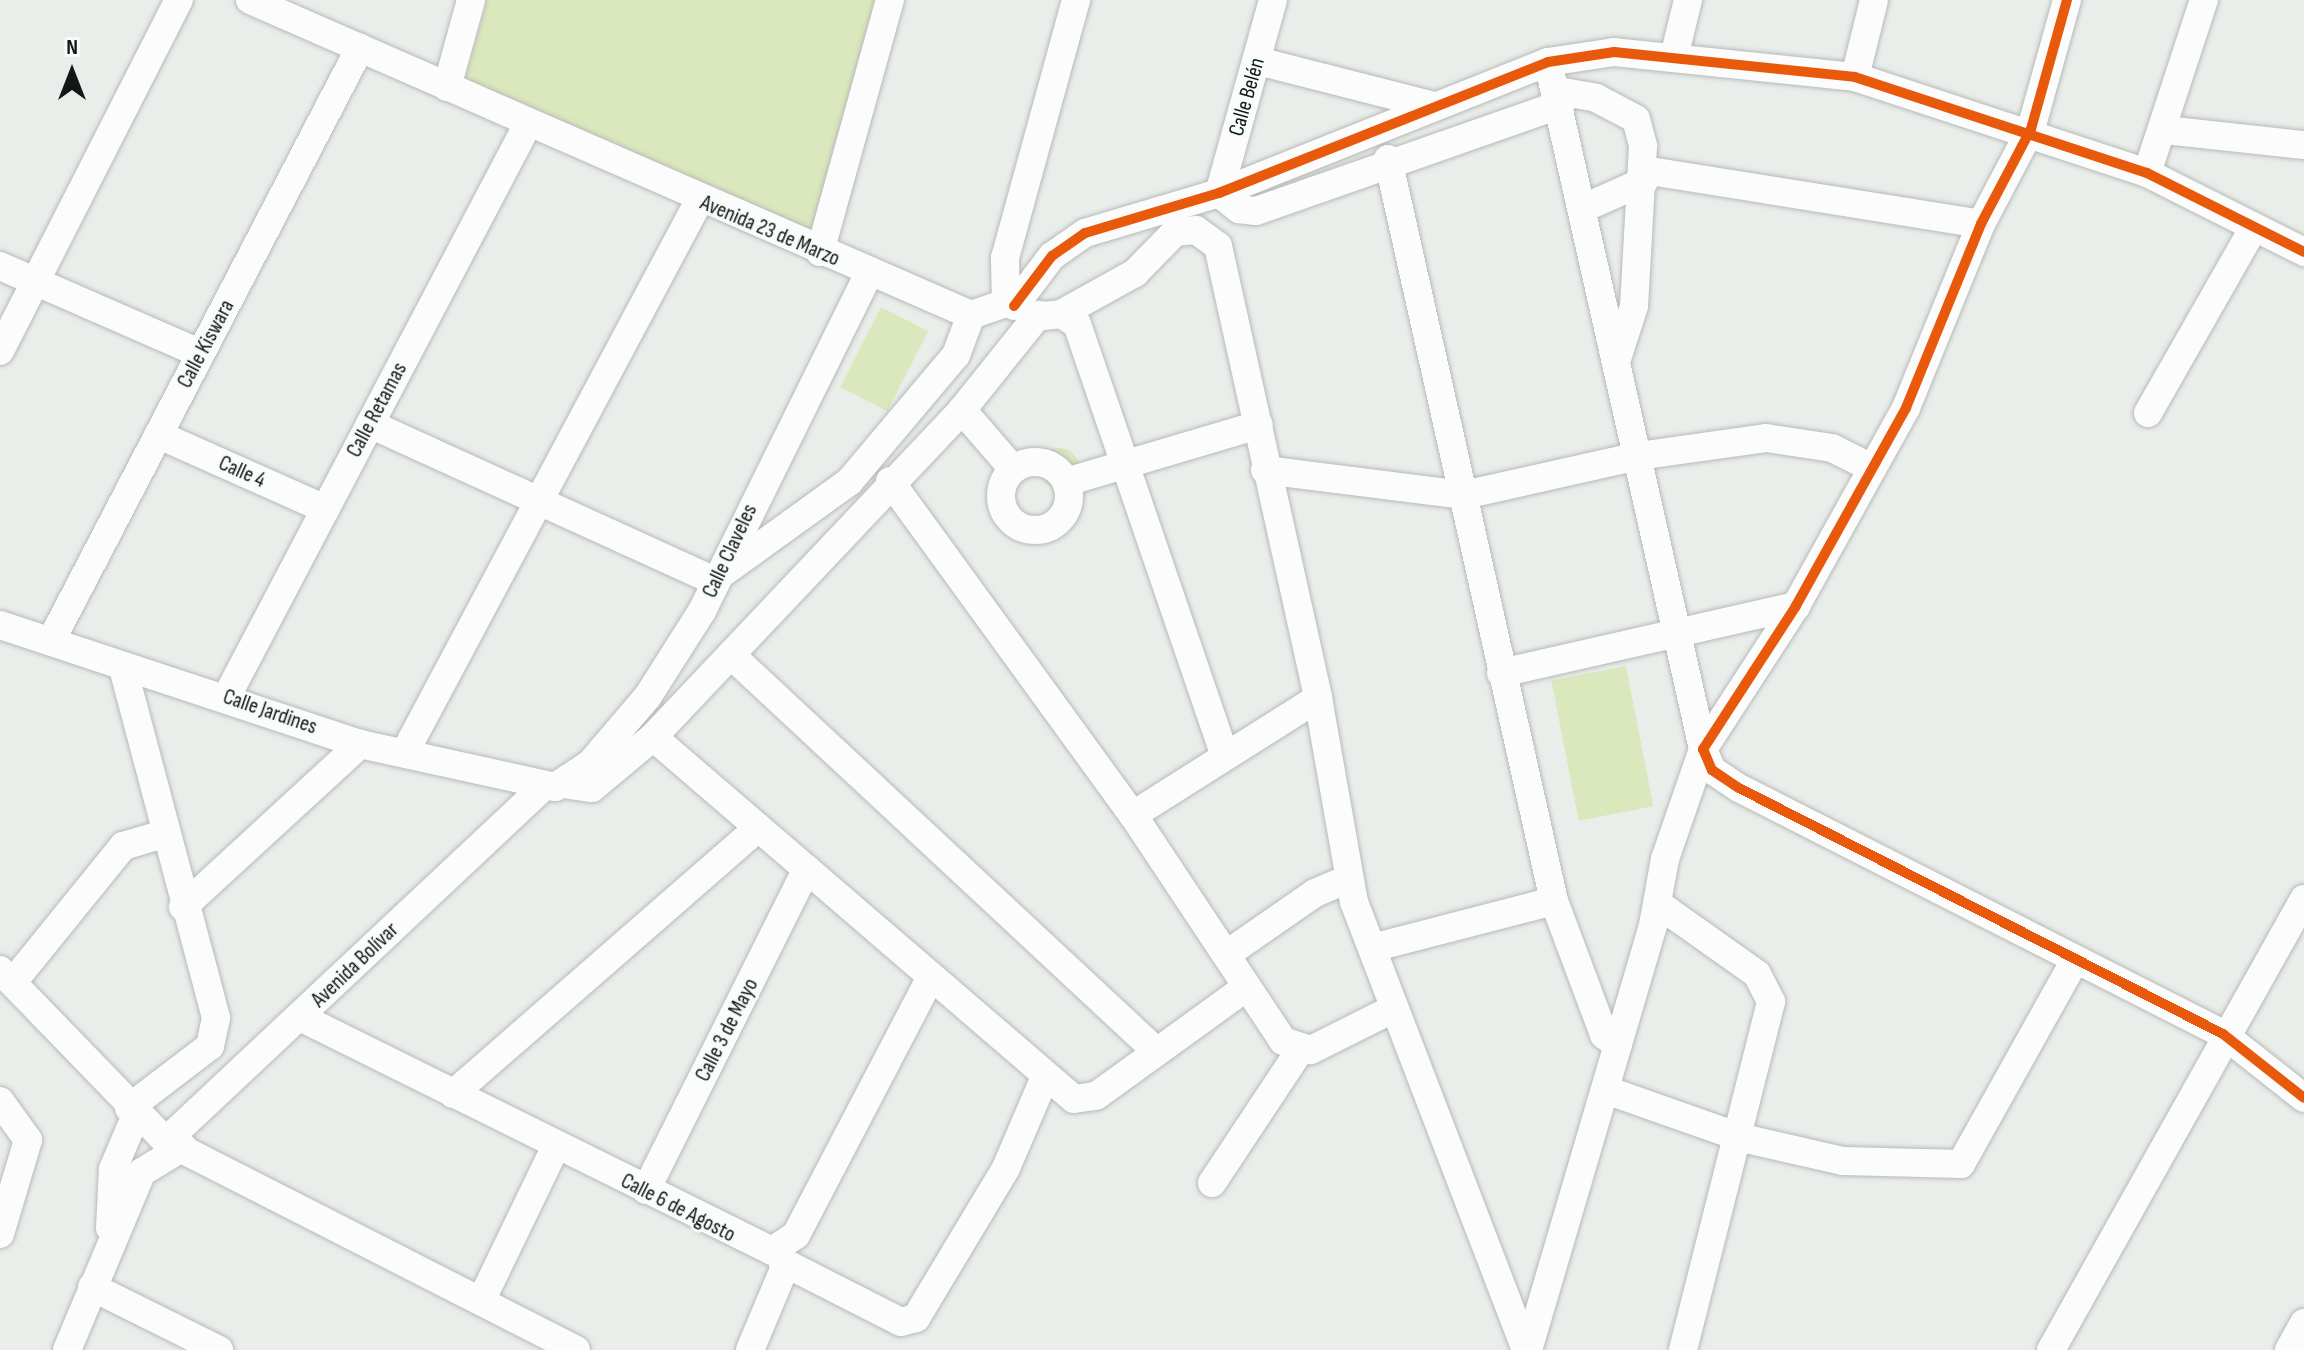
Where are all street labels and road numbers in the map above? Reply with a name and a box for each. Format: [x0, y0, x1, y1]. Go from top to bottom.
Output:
street label: Calle Belén [1223, 55, 1271, 139]
street label: Avenida 23 de Marzo [696, 190, 844, 272]
street label: Calle Kiswara [172, 295, 240, 393]
street label: Calle Retamas [341, 358, 413, 462]
street label: Calle 4 [214, 450, 270, 494]
street label: Calle Claveles [697, 500, 763, 602]
street label: Calle Jardines [220, 684, 320, 740]
street label: Avenida Bolívar [306, 917, 404, 1013]
street label: Calle 3 de Mayo [690, 974, 764, 1086]
street label: Calle 6 de Agosto [616, 1168, 740, 1248]

